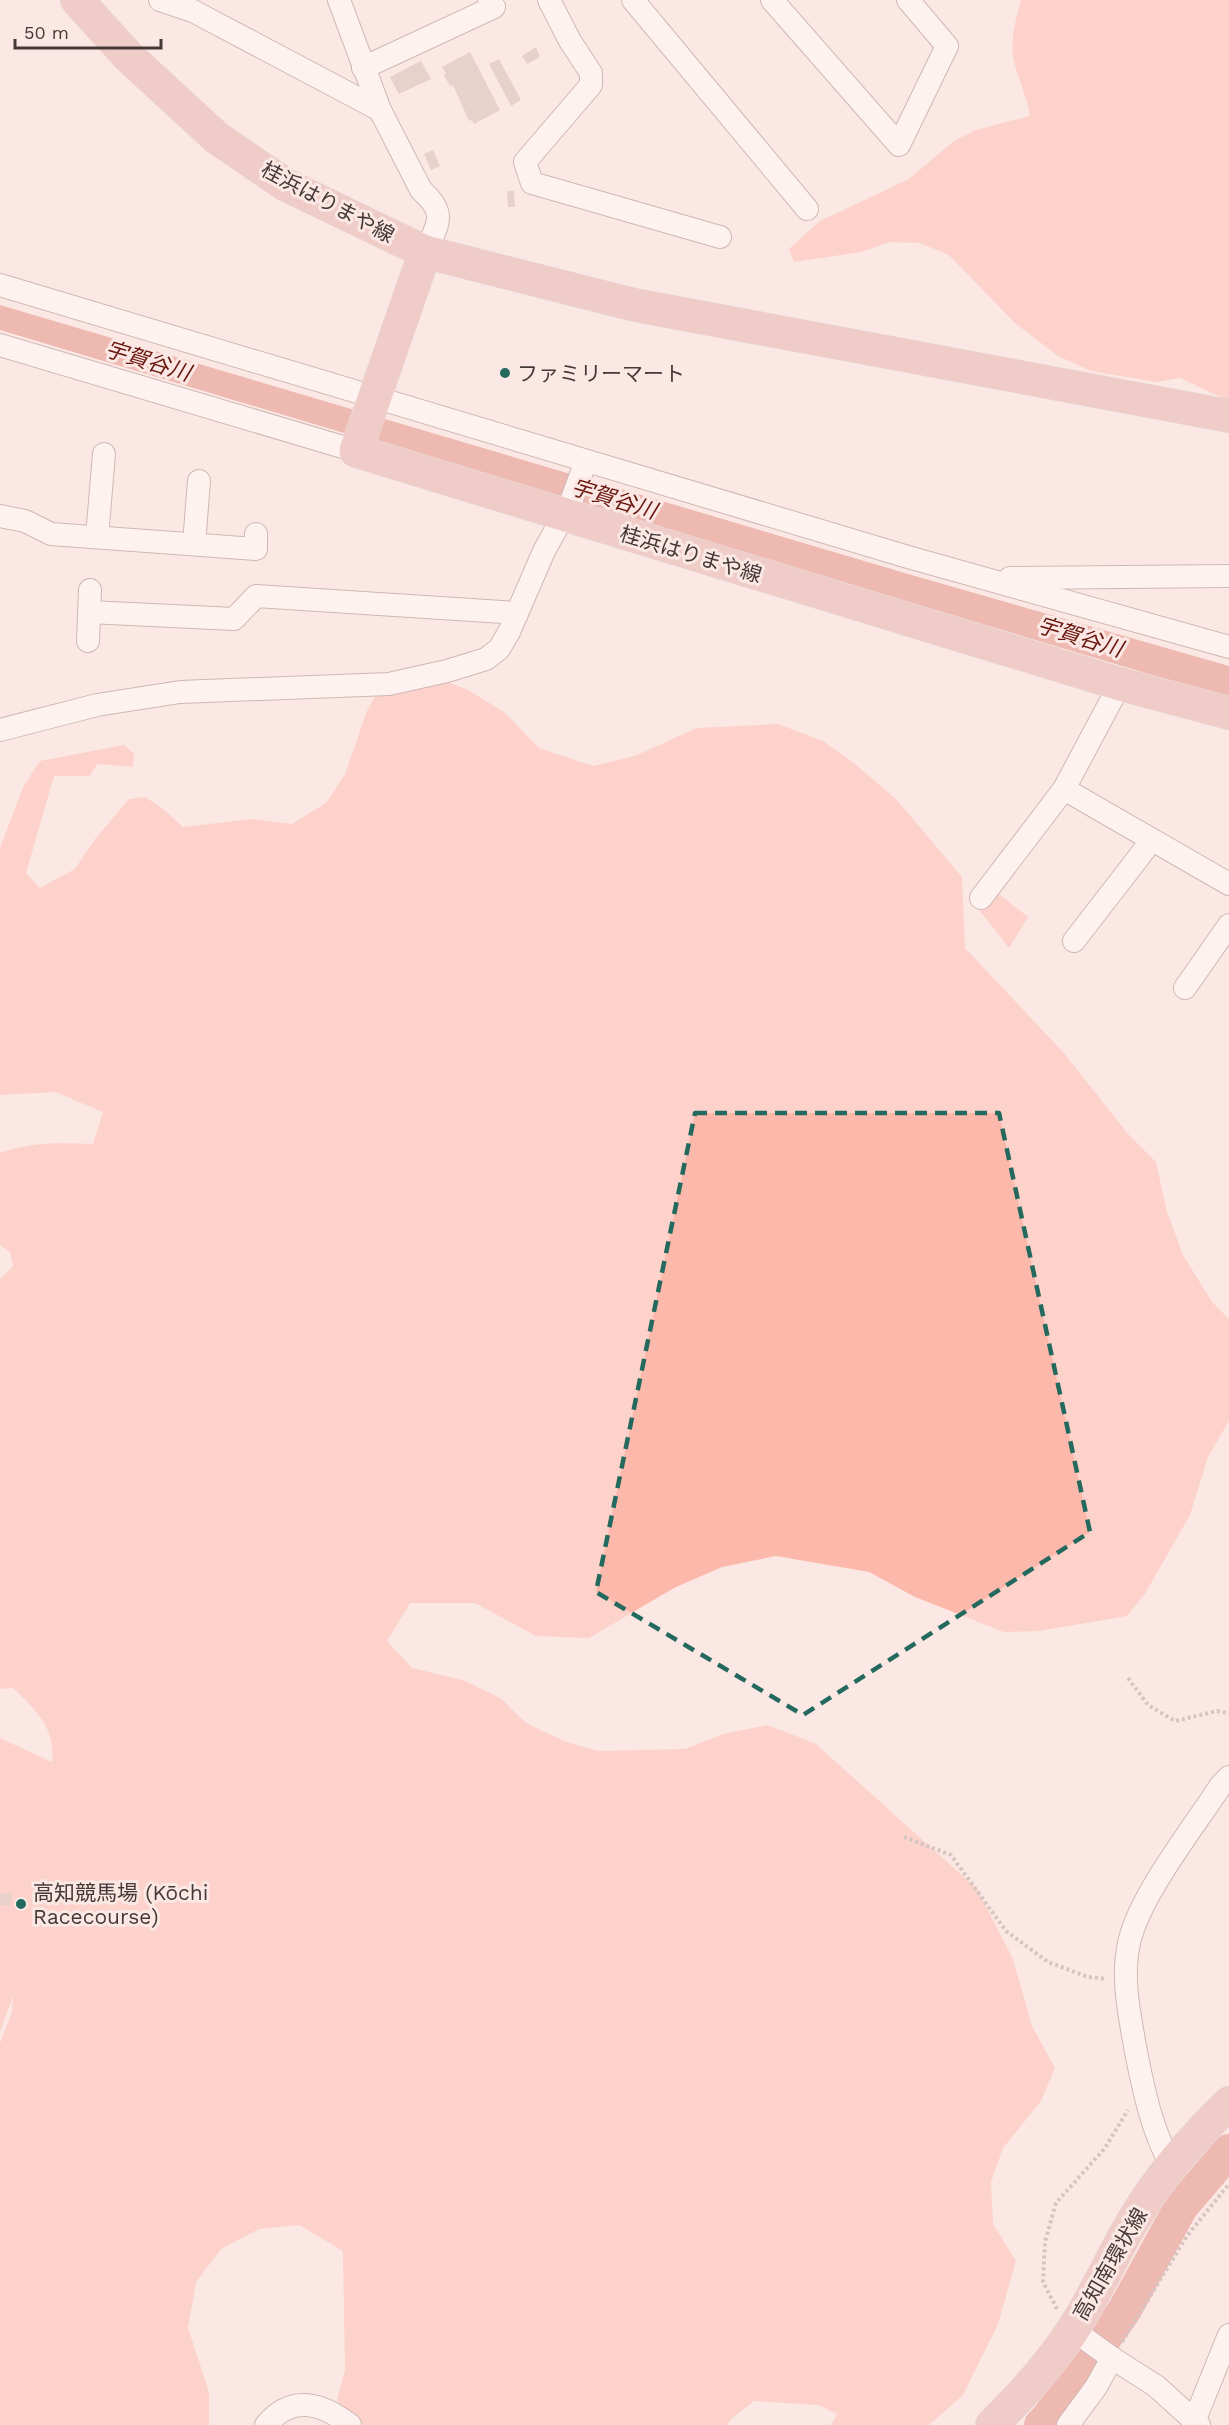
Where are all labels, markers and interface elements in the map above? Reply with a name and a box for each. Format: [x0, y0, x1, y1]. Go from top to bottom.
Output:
scale bar [15, 12, 160, 50]
text: 50 m [24, 22, 69, 43]
street label: 桂浜はりまや線 [257, 156, 399, 248]
water label: 宇賀谷川 [102, 336, 196, 386]
place label: ファミリーマート [517, 361, 685, 386]
marker: ファミリーマート [498, 366, 512, 380]
water label: 宇賀谷川 [568, 474, 662, 524]
street label: 桂浜はりまや線 [617, 521, 765, 587]
water label: 宇賀谷川 [1034, 612, 1128, 662]
place label: 高知競馬場 (Kōchi Racecourse) [33, 1880, 208, 1929]
marker: 高知競馬場 (Kōchi Racecourse) [14, 1897, 28, 1911]
street label: 高知南環状線 [1068, 2203, 1152, 2325]

